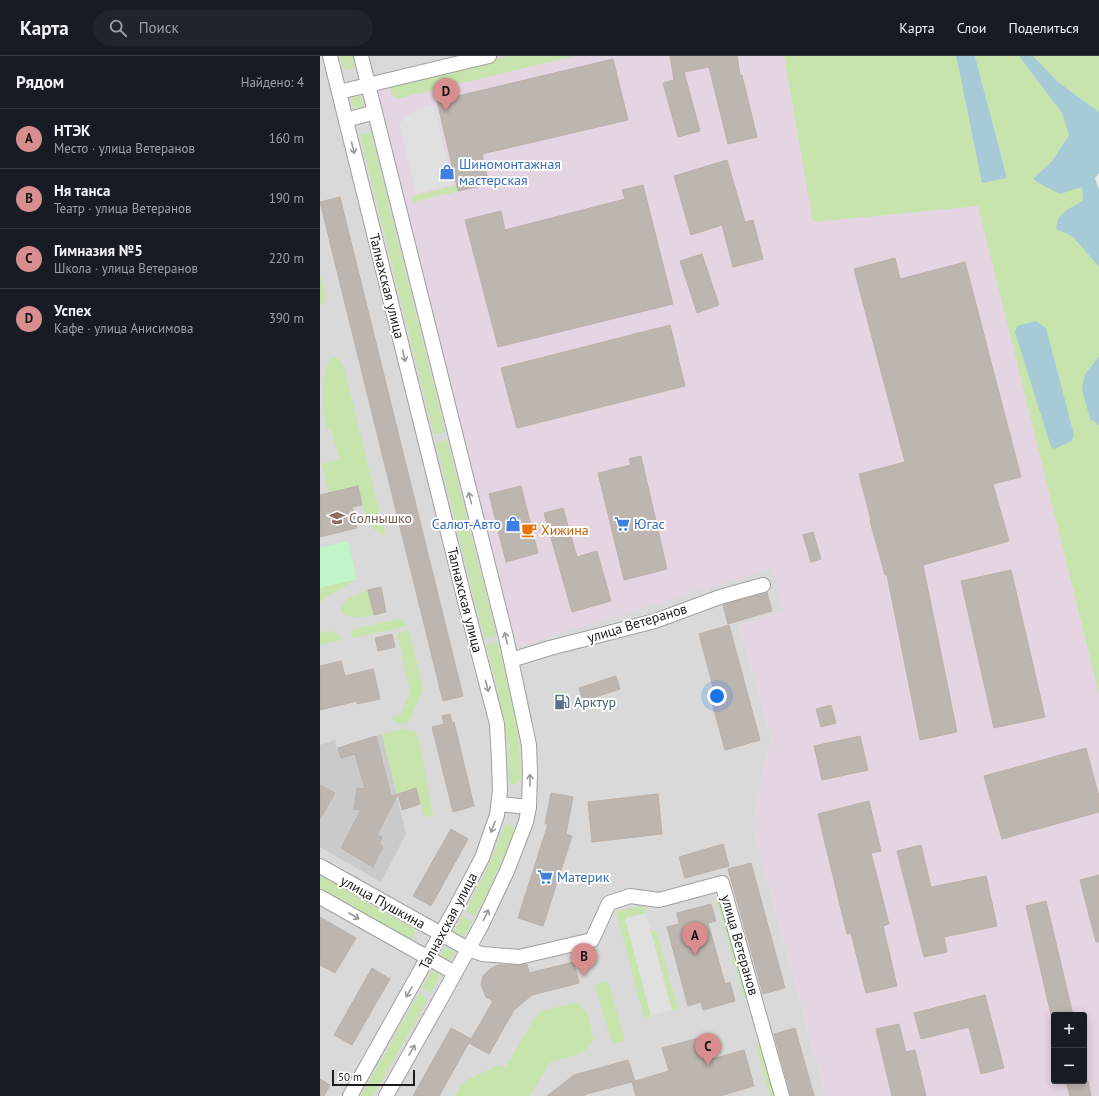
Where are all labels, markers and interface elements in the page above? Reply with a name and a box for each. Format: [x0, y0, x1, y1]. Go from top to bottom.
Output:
search box [93, 10, 373, 46]
text: Карта [20, 16, 69, 40]
icon: search [107, 17, 129, 39]
text: Поиск [139, 18, 179, 37]
text: Карта [899, 19, 935, 37]
text: Слои [957, 19, 986, 37]
text: Поделиться [1008, 19, 1079, 37]
text: Рядом [16, 71, 64, 93]
text: Найдено: 4 [241, 74, 304, 91]
pin: D [433, 78, 459, 111]
text: НТЭК [54, 121, 90, 140]
text: A [25, 130, 33, 147]
text: 160 m [269, 130, 304, 147]
text: Место · улица Ветеранов [54, 140, 195, 157]
one-way arrow [350, 141, 357, 154]
place label: Шиномонтажная мастерская [459, 155, 561, 189]
shop icon: Шиномонтажная мастерская [438, 163, 456, 181]
text: Ня танса [54, 181, 111, 200]
text: B [25, 190, 33, 207]
text: 190 m [269, 190, 304, 207]
text: Театр · улица Ветеранов [54, 200, 192, 217]
street label: Талнахская улица [365, 232, 409, 340]
text: Гимназия №5 [54, 241, 143, 260]
text: C [25, 250, 33, 267]
text: 220 m [269, 250, 304, 267]
text: Школа · улица Ветеранов [54, 260, 198, 277]
text: Успех [54, 301, 91, 320]
text: D [25, 310, 33, 327]
text: 390 m [269, 310, 304, 327]
text: Кафе · улица Анисимова [54, 320, 193, 337]
one-way arrow [401, 349, 409, 362]
one-way arrow [466, 492, 474, 505]
school or university icon: Солнышко [328, 509, 346, 527]
place label: Солнышко [349, 509, 412, 527]
place label: Салют-Авто [432, 515, 501, 533]
shop icon: Салют-Авто [504, 515, 522, 533]
supermarket icon: Югас [613, 515, 631, 533]
place label: Югас [634, 515, 665, 533]
cafe icon: Хижина [520, 521, 538, 539]
place label: Хижина [541, 521, 589, 539]
street label: Талнахская улица [443, 546, 487, 654]
street label: улица Ветеранов [585, 599, 689, 647]
one-way arrow [501, 632, 509, 645]
one-way arrow [483, 679, 491, 692]
your location [707, 686, 727, 706]
fuel station icon: Арктур [553, 693, 571, 711]
place label: Арктур [574, 693, 616, 711]
one-way arrow [526, 774, 534, 787]
one-way arrow [488, 821, 496, 833]
supermarket icon: Материк [536, 868, 554, 886]
place label: Материк [557, 868, 610, 886]
street label: Талнахская улица [415, 869, 481, 973]
street label: улица Пушкина [337, 871, 429, 933]
street label: улица Ветеранов [717, 893, 763, 997]
one-way arrow [483, 909, 490, 921]
one-way arrow [348, 912, 360, 920]
pin: A [682, 922, 708, 955]
pin: B [571, 943, 597, 976]
one-way arrow [405, 986, 412, 998]
map controls [1051, 1012, 1087, 1084]
button: + [1051, 1012, 1087, 1048]
pin: C [695, 1033, 721, 1066]
one-way arrow [408, 1044, 416, 1056]
button: − [1051, 1048, 1087, 1084]
scale bar [332, 1068, 415, 1087]
text: 50 m [338, 1070, 362, 1084]

